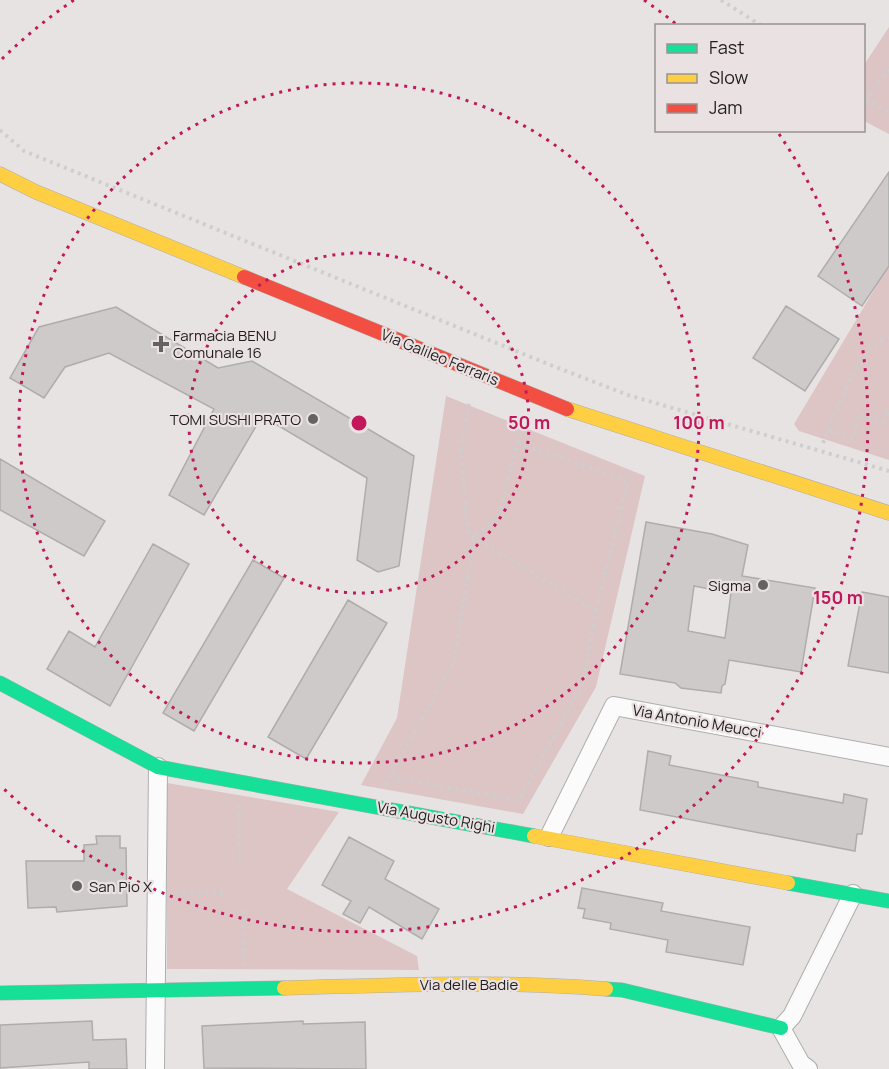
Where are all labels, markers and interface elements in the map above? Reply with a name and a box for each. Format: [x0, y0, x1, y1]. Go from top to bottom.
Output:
legend [655, 24, 865, 132]
text: Fast [709, 35, 744, 59]
text: Slow [709, 65, 749, 89]
text: Jam [709, 95, 743, 119]
street label: Via Galileo Ferraris [378, 324, 502, 390]
place label: Farmacia BENU Comunale 16 [173, 325, 277, 363]
marker: Farmacia BENU Comunale 16 [154, 337, 168, 351]
place label: TOMI SUSHI PRATO [170, 409, 301, 430]
text: 50 m [508, 410, 550, 434]
text: 100 m [673, 410, 725, 434]
marker: TOMI SUSHI PRATO [306, 412, 320, 426]
centre of rings [349, 413, 369, 433]
place label: Sigma [708, 575, 751, 596]
marker: Sigma [756, 578, 770, 592]
text: 150 m [813, 585, 863, 609]
street label: Via Antonio Meucci [631, 699, 763, 743]
street label: Via Augusto Righi [375, 796, 497, 838]
place label: San Pio X [89, 876, 152, 897]
marker: San Pio X [70, 879, 84, 893]
street label: Via delle Badie [420, 974, 519, 995]

